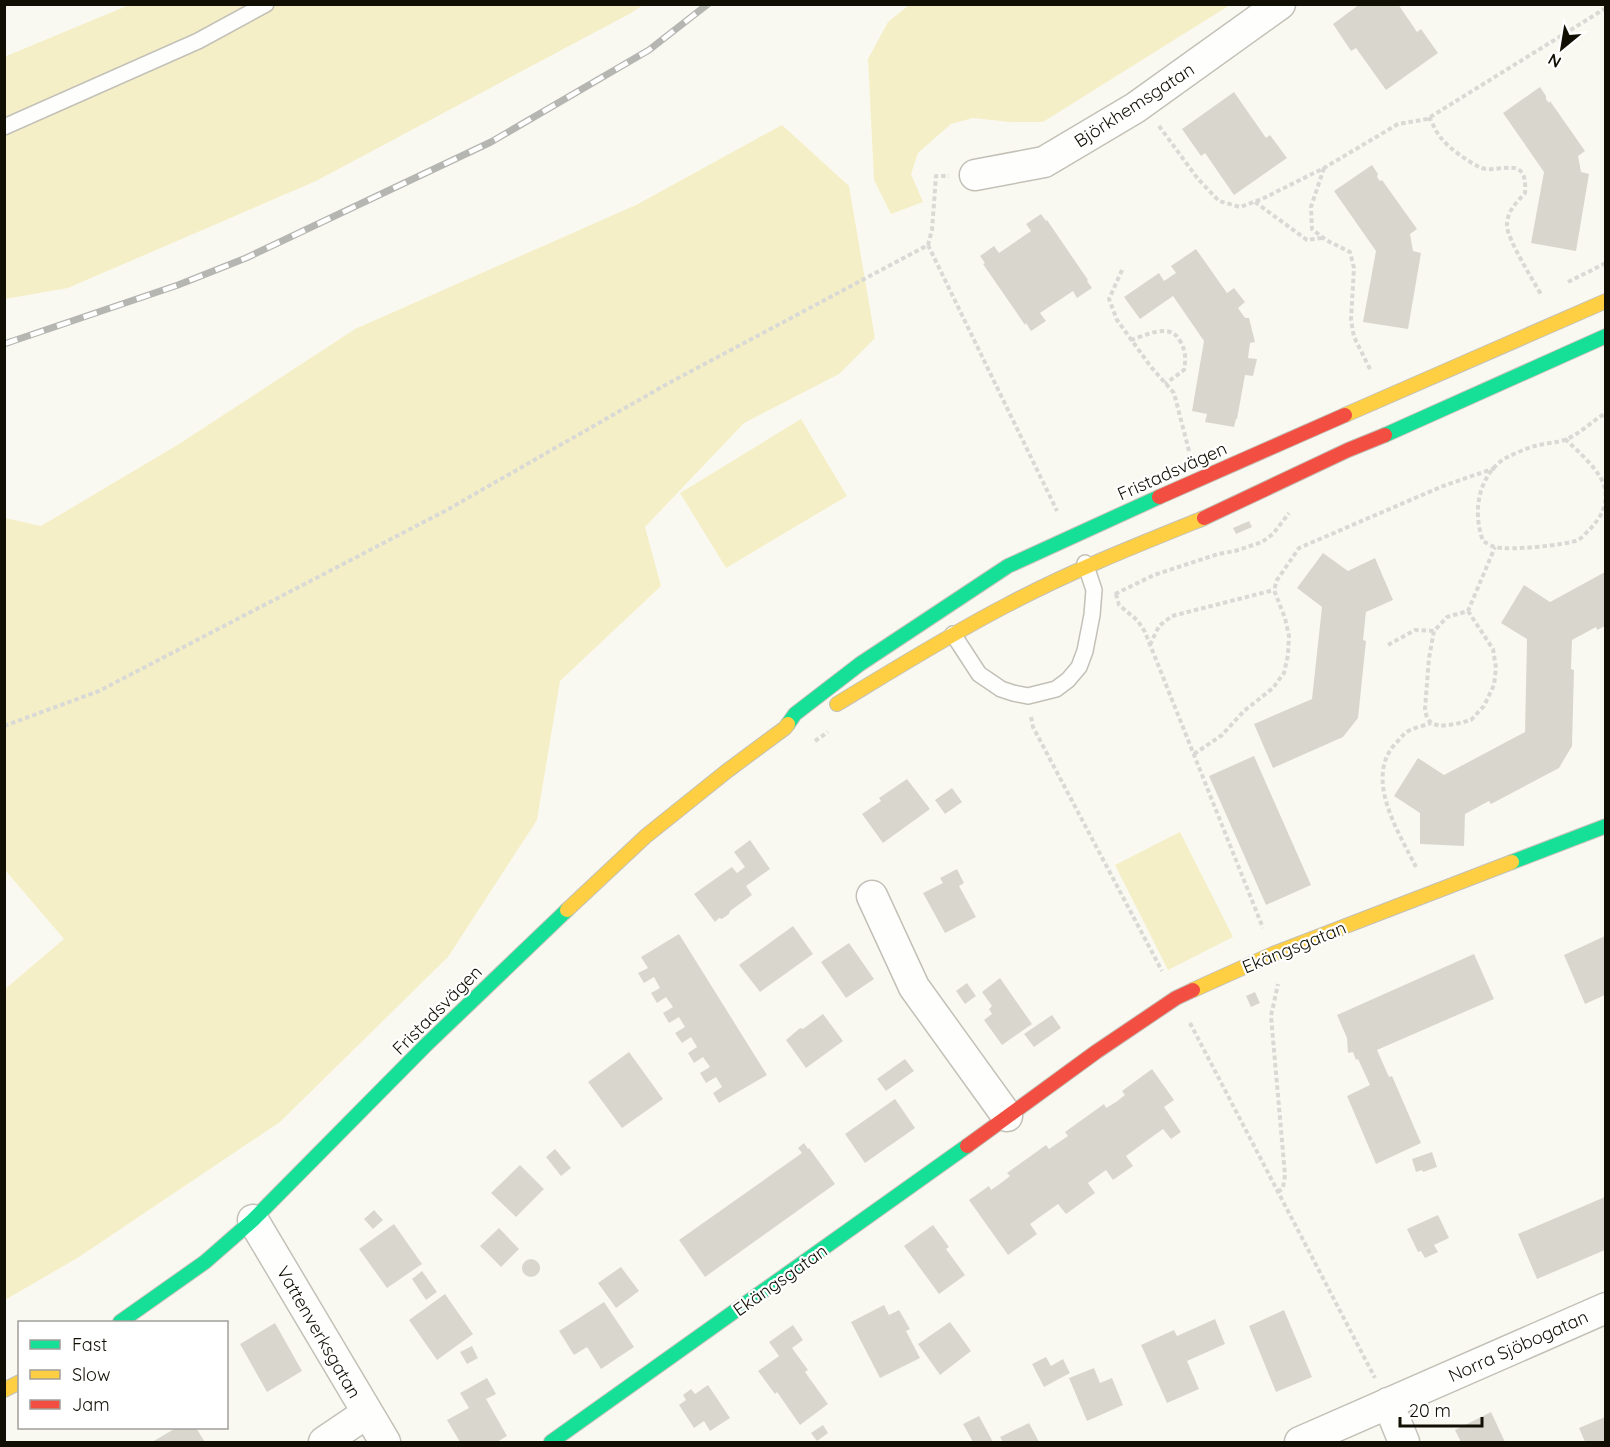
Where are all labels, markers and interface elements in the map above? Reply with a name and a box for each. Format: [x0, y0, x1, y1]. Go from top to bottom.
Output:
north arrow [1532, 18, 1592, 78]
text: N [1544, 49, 1565, 73]
street label: Björkhemsgatan [1070, 58, 1198, 152]
street label: Fristadsvägen [1114, 437, 1230, 505]
street label: Ekängsgatan [1239, 916, 1349, 978]
street label: Fristadsvägen [387, 960, 487, 1060]
street label: Ekängsgatan [728, 1239, 832, 1321]
street label: Vattenverksgatan [272, 1262, 366, 1402]
street label: Norra Sjöbogatan [1445, 1305, 1591, 1387]
legend [18, 1321, 228, 1429]
text: Fast [72, 1333, 107, 1356]
text: Slow [72, 1363, 110, 1386]
scale bar [1400, 1390, 1482, 1428]
text: Jam [72, 1393, 110, 1416]
text: 20 m [1409, 1399, 1451, 1422]

